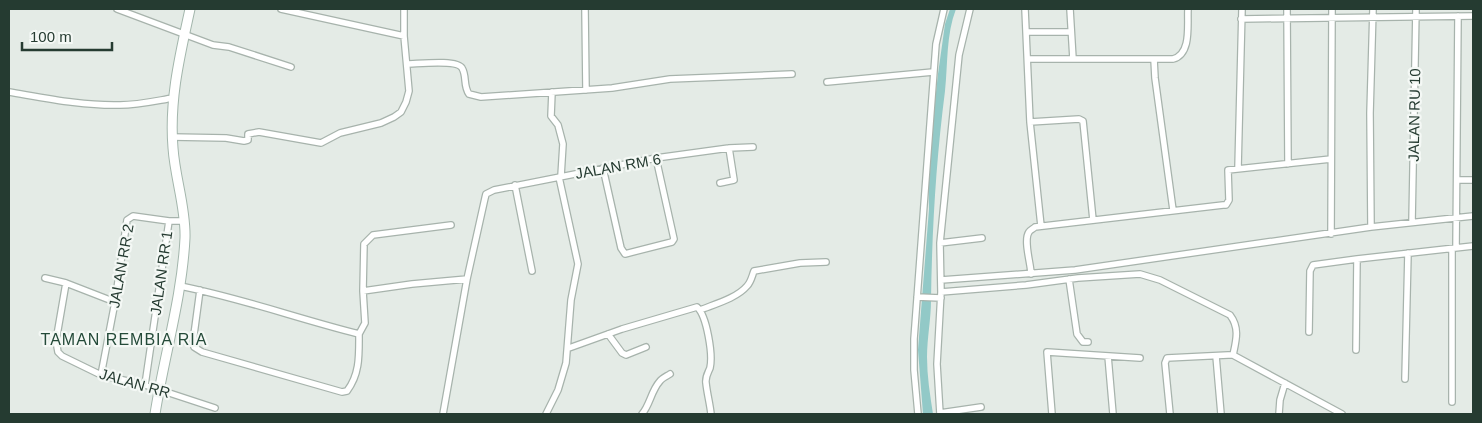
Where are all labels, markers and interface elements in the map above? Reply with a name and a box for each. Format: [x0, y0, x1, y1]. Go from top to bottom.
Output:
scale bar [22, 20, 112, 52]
text: 100 m [30, 28, 72, 45]
street label: JALAN RU 10 [1405, 68, 1423, 162]
street label: JALAN RM 6 [574, 150, 662, 182]
street label: JALAN RR 2 [105, 223, 137, 309]
street label: JALAN RR 1 [147, 230, 175, 316]
district label: TAMAN REMBIA RIA [41, 331, 207, 348]
street label: JALAN RR [98, 365, 172, 401]

